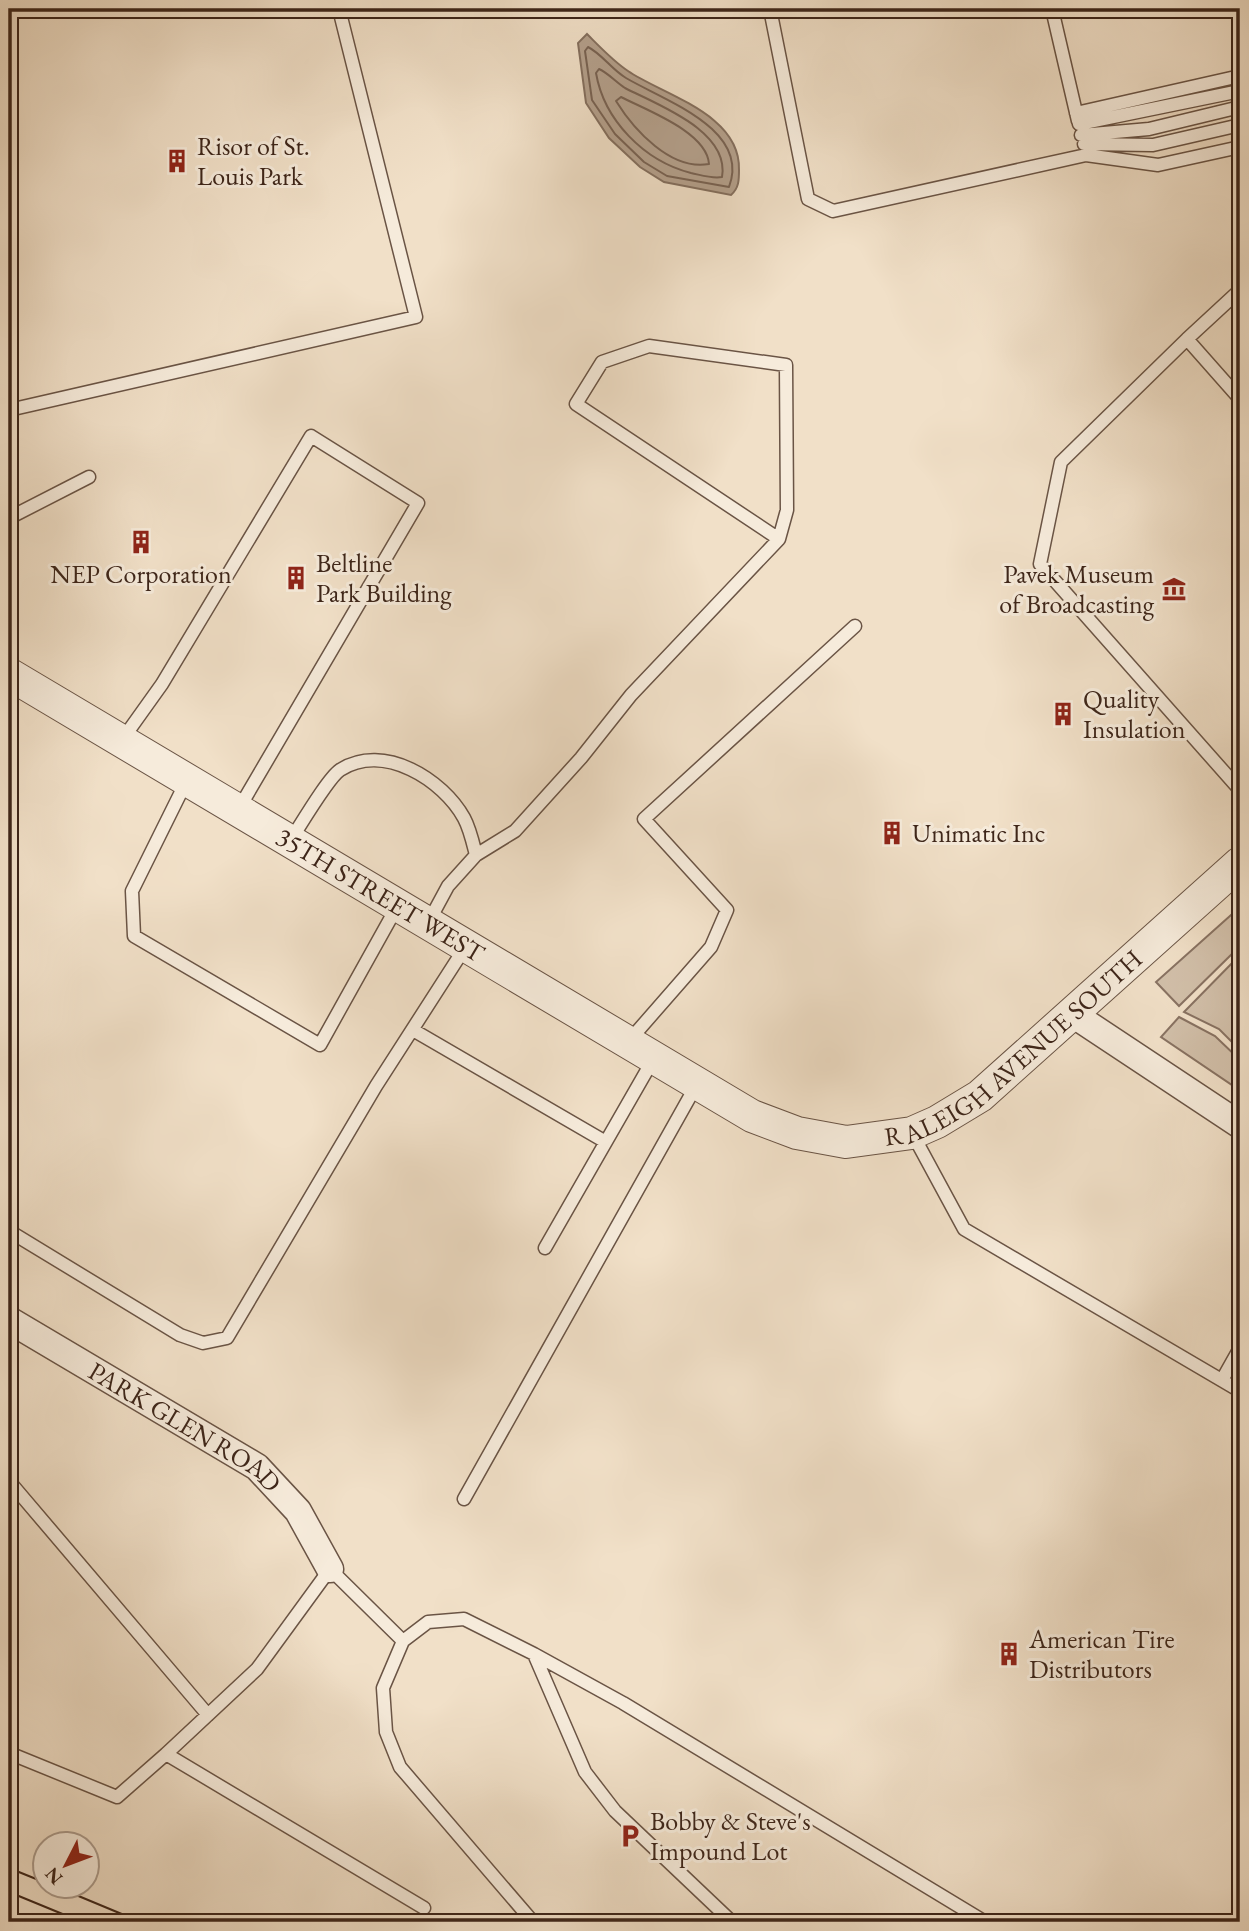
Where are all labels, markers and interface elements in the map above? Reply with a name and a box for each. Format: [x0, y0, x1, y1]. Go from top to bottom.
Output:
place label: Risor of St. Louis Park [197, 129, 310, 193]
building icon: Risor of St. Louis Park [163, 147, 191, 175]
building icon: NEP Corporation [127, 528, 155, 556]
place label: Beltline Park Building [316, 546, 452, 610]
place label: NEP Corporation [50, 557, 232, 591]
place label: Pavek Museum of Broadcasting [999, 557, 1155, 621]
building icon: Beltline Park Building [282, 564, 310, 592]
museum icon: Pavek Museum of Broadcasting [1160, 575, 1188, 603]
place label: Quality Insulation [1083, 682, 1186, 746]
building icon: Quality Insulation [1049, 700, 1077, 728]
place label: Unimatic Inc [912, 816, 1045, 850]
building icon: Unimatic Inc [878, 819, 906, 847]
street label: 35TH STREET WEST [270, 820, 491, 970]
street label: RALEIGH AVENUE SOUTH [882, 942, 1149, 1154]
street label: PARK GLEN ROAD [82, 1354, 289, 1499]
place label: American Tire Distributors [1028, 1622, 1175, 1686]
building icon: American Tire Distributors [995, 1640, 1023, 1668]
place label: Bobby & Steve's Impound Lot [650, 1804, 811, 1868]
parking icon: Bobby & Steve's Impound Lot [616, 1822, 644, 1850]
north arrow [32, 1829, 102, 1899]
text: N [39, 1861, 68, 1890]

